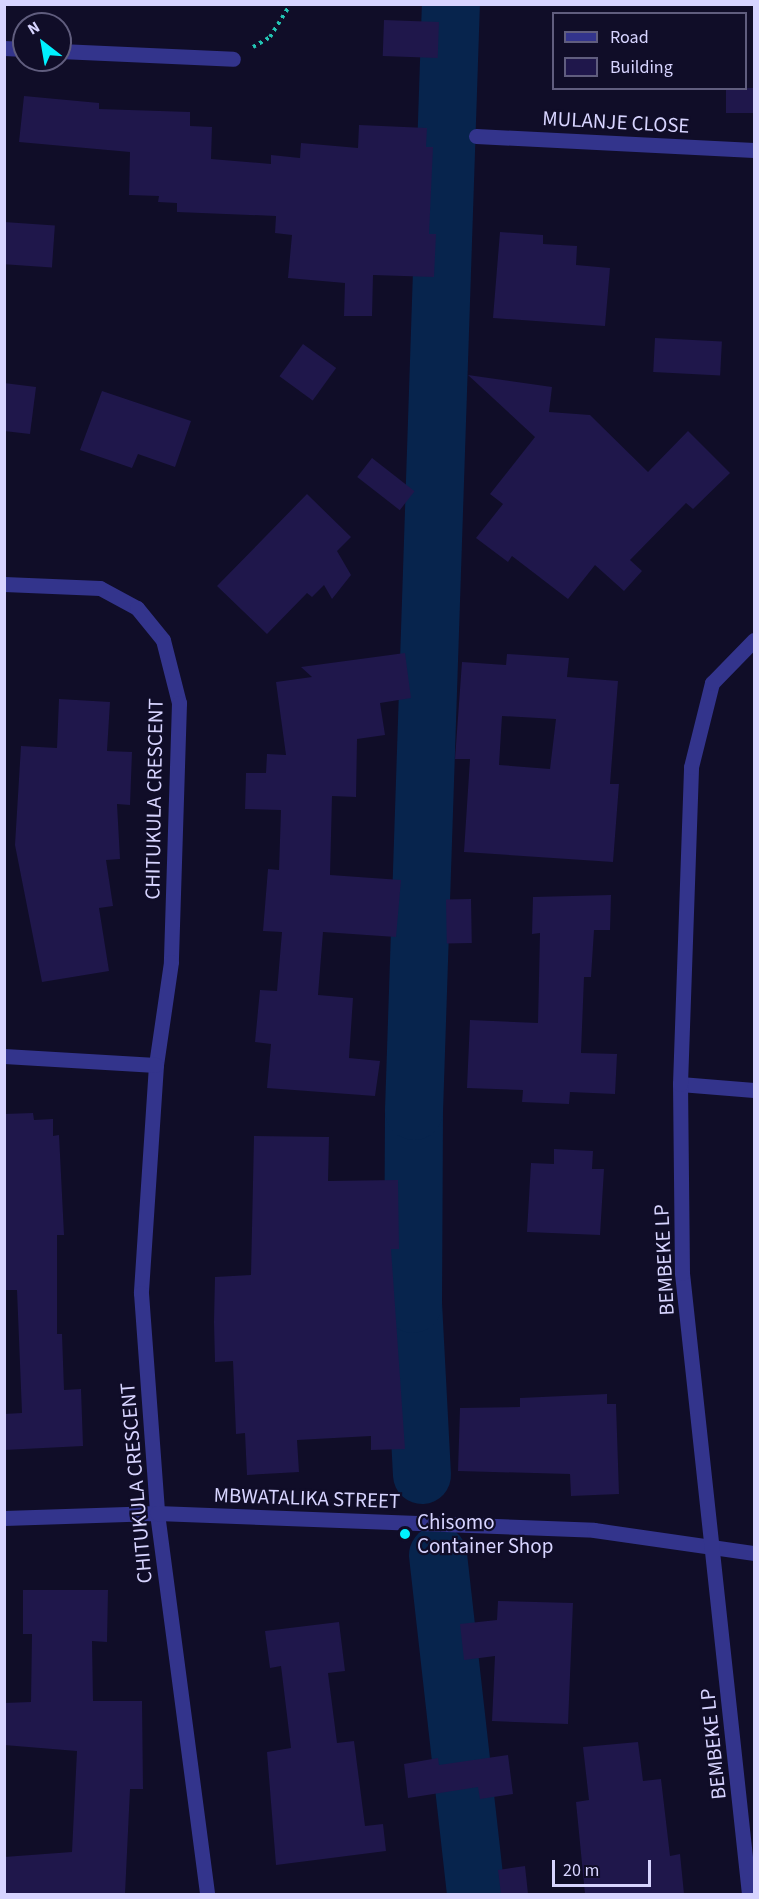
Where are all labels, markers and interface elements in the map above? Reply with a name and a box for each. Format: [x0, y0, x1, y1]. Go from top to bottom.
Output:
north arrow [12, 12, 72, 72]
legend [552, 12, 747, 90]
text: N [24, 16, 44, 40]
text: Road [610, 25, 649, 50]
text: Building [610, 55, 673, 80]
street label: MULANJE CLOSE [542, 106, 690, 138]
street label: CHITUKULA CRESCENT [140, 698, 168, 900]
street label: BEMBEKE LP [648, 1204, 680, 1316]
street label: CHITUKULA CRESCENT [115, 1382, 157, 1584]
street label: MBWATALIKA STREET [213, 1482, 401, 1514]
place label: Chisomo Container Shop [417, 1509, 553, 1559]
marker: Chisomo Container Shop [398, 1527, 412, 1541]
street label: BEMBEKE LP [695, 1687, 731, 1801]
scale bar [555, 1848, 654, 1886]
text: 20 m [563, 1858, 599, 1883]

